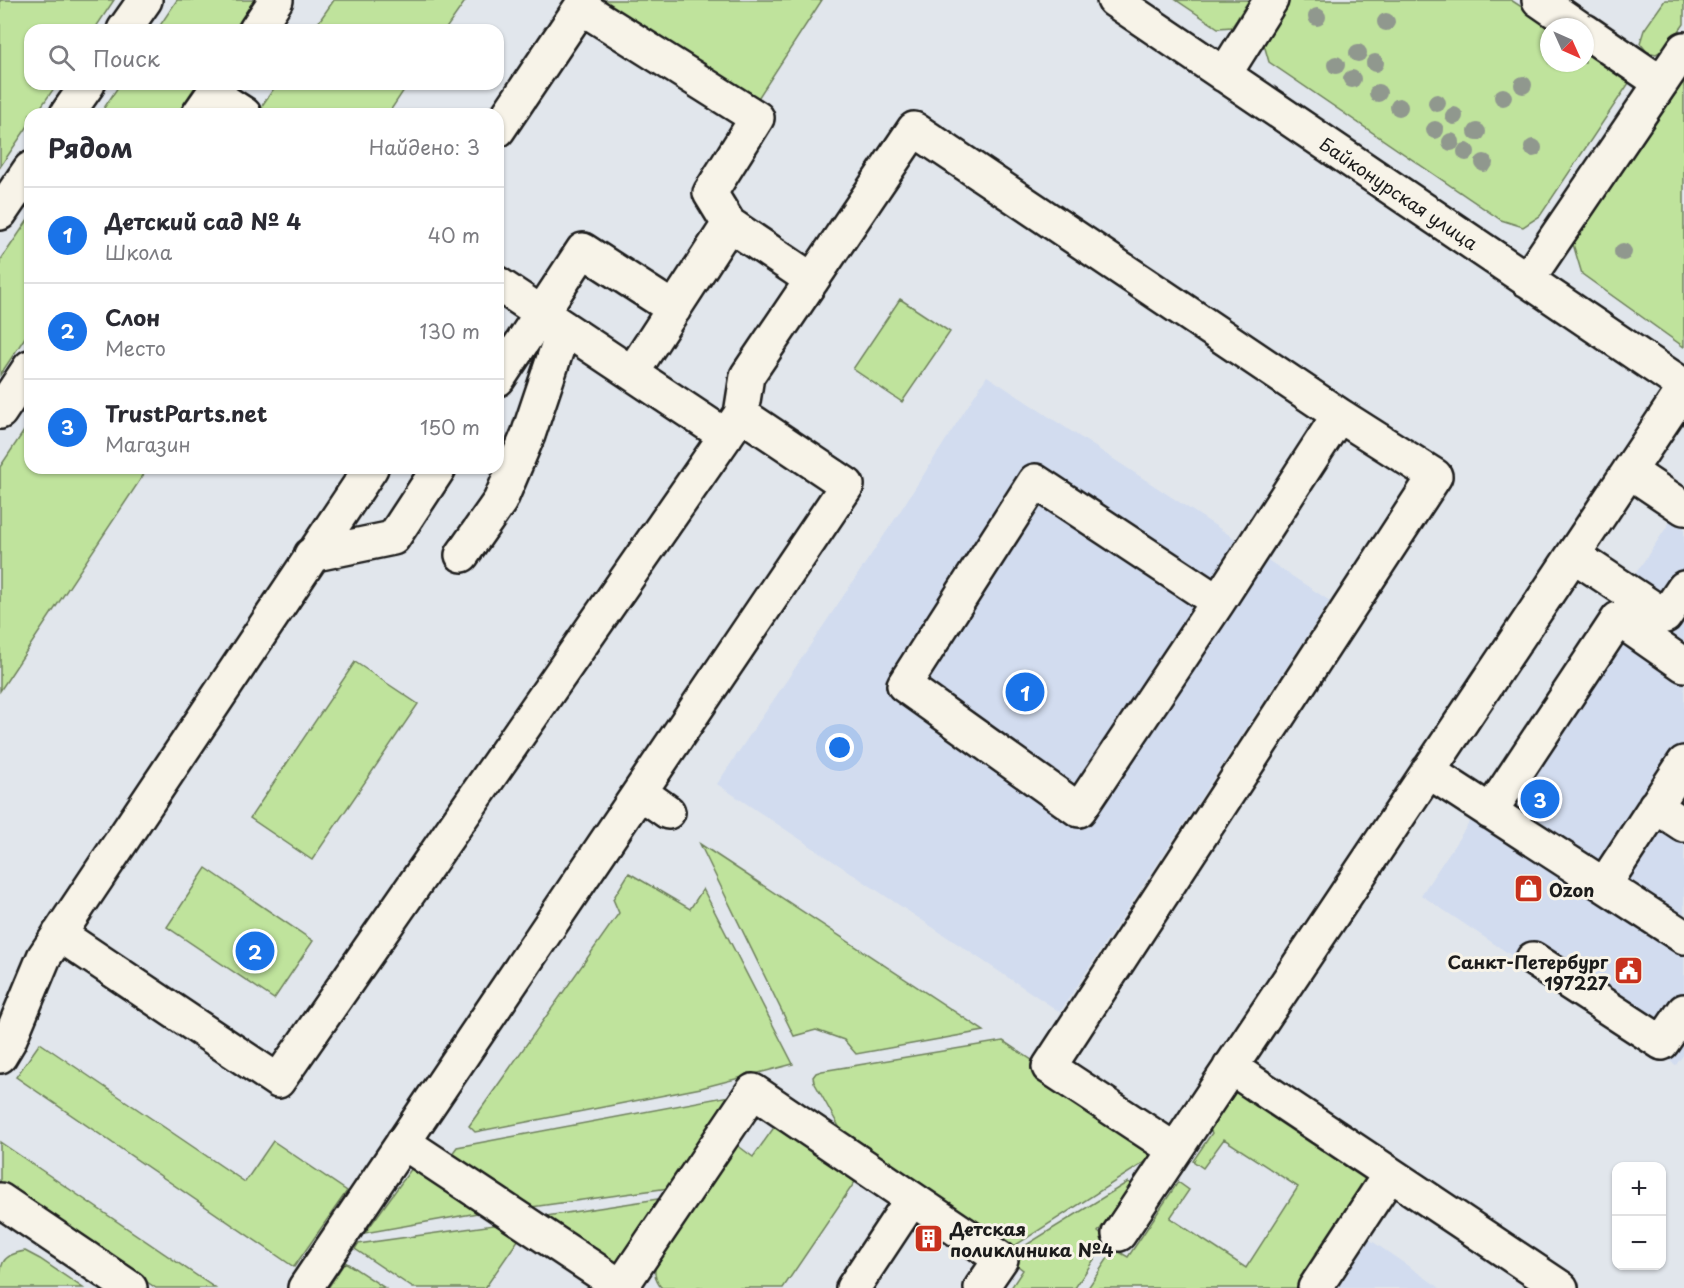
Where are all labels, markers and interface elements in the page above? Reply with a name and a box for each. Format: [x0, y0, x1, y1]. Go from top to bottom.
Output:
north arrow [1540, 18, 1594, 72]
search box [24, 24, 504, 90]
icon: search [45, 41, 78, 74]
text: Поиск [93, 41, 160, 74]
text: Рядом [48, 128, 133, 167]
street label: Байконурская улица [1314, 130, 1484, 256]
text: Найдено: 3 [369, 132, 480, 162]
text: Детский сад № 4 [105, 204, 301, 237]
text: 1 [63, 220, 72, 250]
text: 40 m [428, 220, 480, 250]
text: Школа [105, 237, 172, 267]
text: Слон [105, 300, 160, 333]
text: 2 [60, 316, 75, 346]
text: 130 m [420, 316, 480, 346]
text: Место [105, 333, 166, 363]
text: TrustParts.net [105, 396, 267, 429]
text: 3 [61, 412, 74, 442]
text: 150 m [420, 412, 480, 442]
text: Магазин [105, 429, 191, 459]
pin: 1 [1006, 670, 1044, 714]
your location [825, 733, 854, 762]
pin: 3 [1520, 776, 1560, 822]
shop icon: Ozon [1512, 873, 1544, 905]
place label: Ozon [1549, 876, 1594, 903]
pin: 2 [236, 928, 274, 974]
place label: Санкт-Петербург 197227 [1448, 948, 1609, 996]
public building icon: Санкт-Петербург 197227 [1613, 955, 1645, 987]
map controls [1612, 1162, 1666, 1270]
button: + [1612, 1162, 1666, 1216]
place label: Детская поликлиника №4 [949, 1215, 1114, 1263]
button: − [1612, 1216, 1666, 1270]
building icon: Детская поликлиника №4 [913, 1222, 945, 1254]

